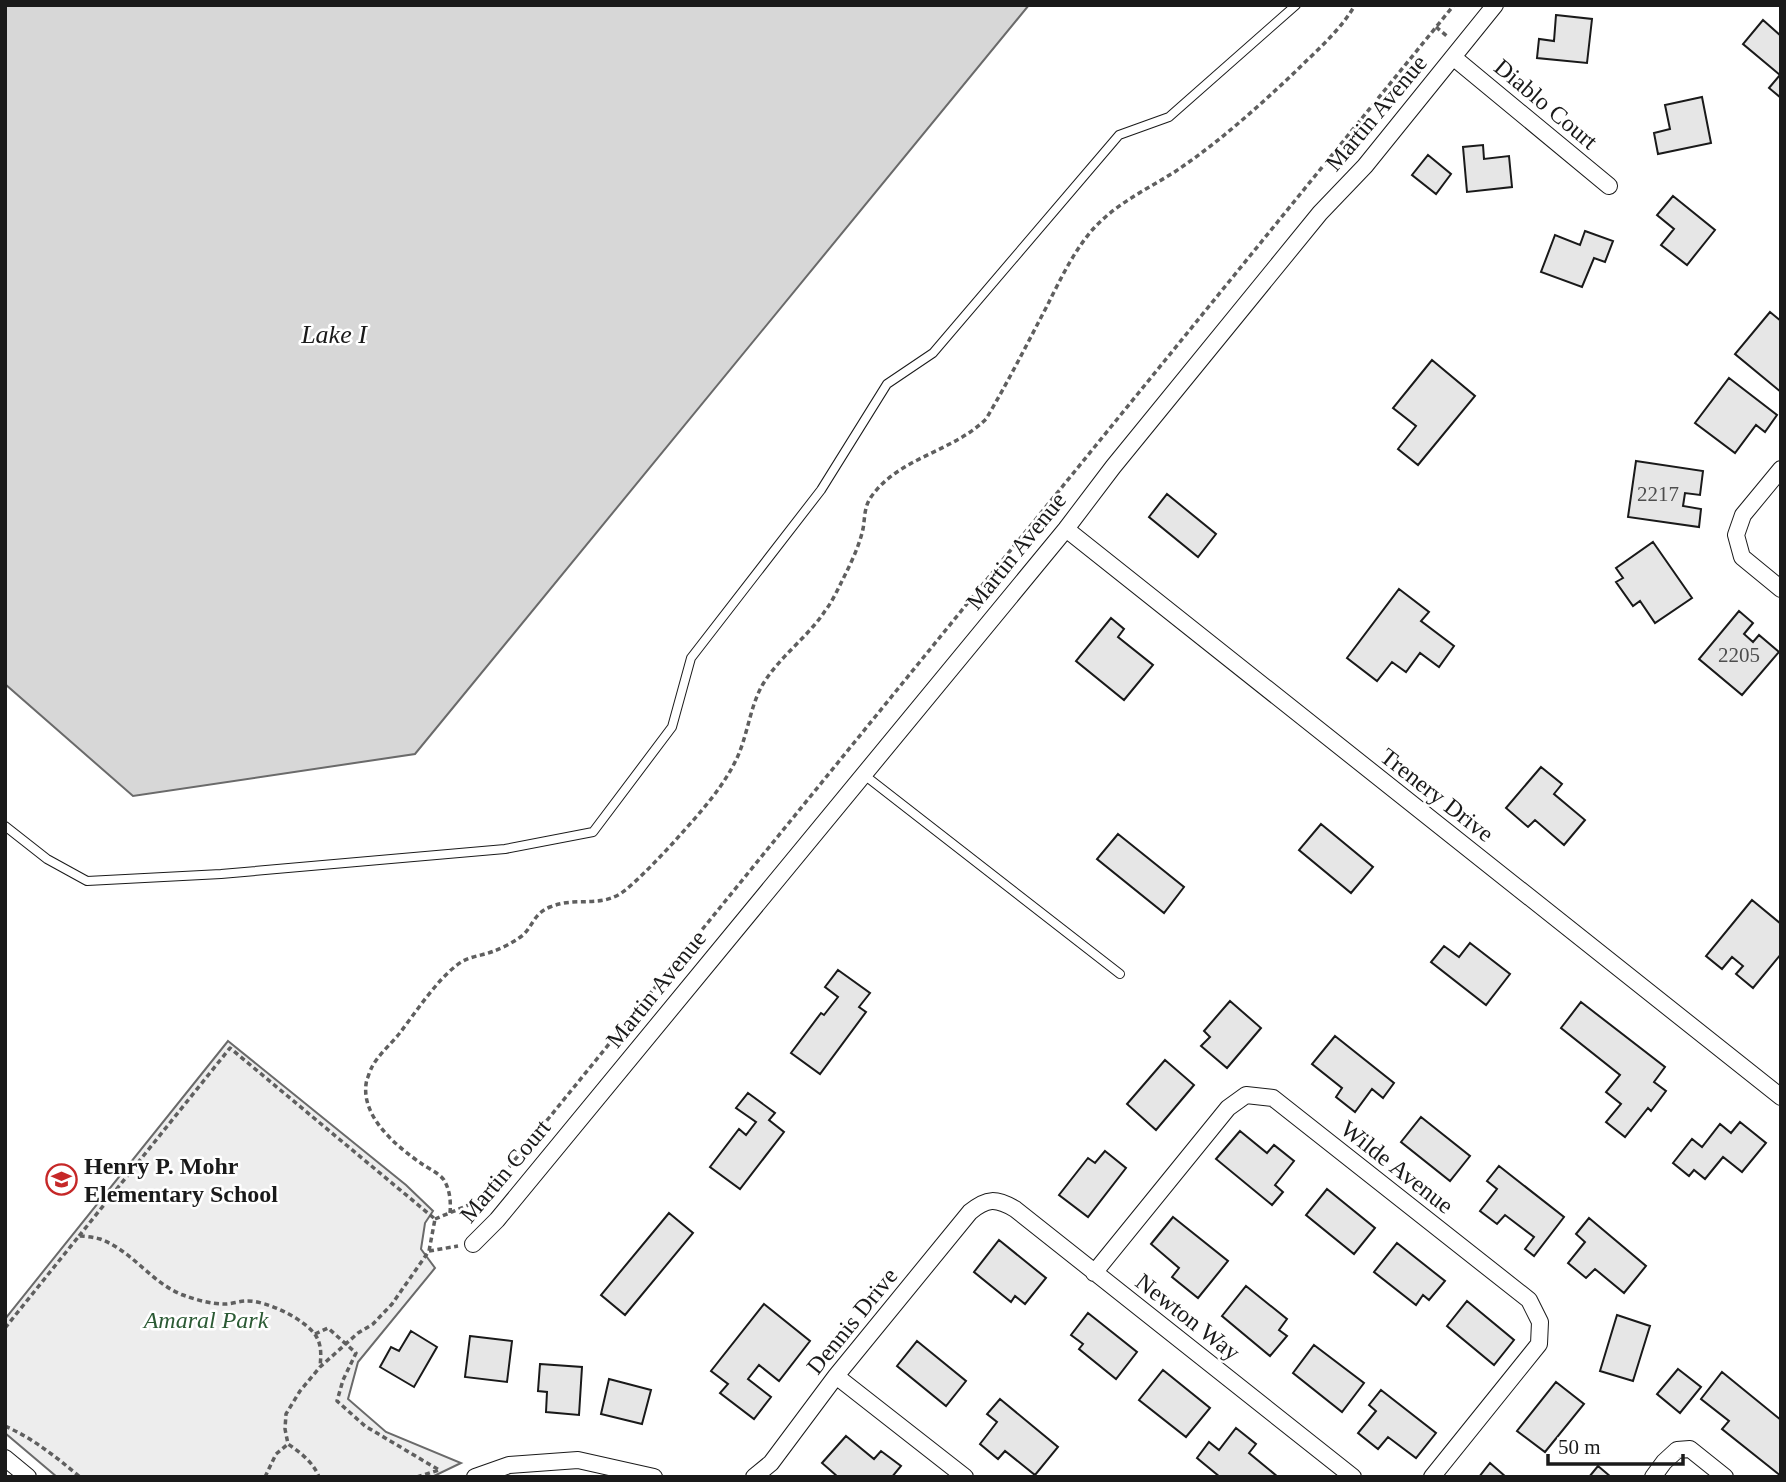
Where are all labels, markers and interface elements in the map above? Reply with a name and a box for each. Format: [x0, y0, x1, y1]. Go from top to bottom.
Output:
street label: Martin Avenue [1320, 50, 1432, 176]
street label: Diablo Court [1489, 54, 1603, 155]
water label: Lake I [300, 320, 368, 349]
house number: 2217 [1637, 482, 1679, 506]
street label: Martin Avenue [961, 487, 1071, 615]
house number: 2205 [1718, 643, 1760, 667]
street label: Trenery Drive [1376, 743, 1498, 847]
street label: Martin Avenue [601, 925, 711, 1053]
street label: Martin Court [455, 1114, 556, 1228]
street label: Wilde Avenue [1336, 1115, 1458, 1219]
place label: Henry P. Mohr Elementary School [84, 1153, 278, 1207]
school or university icon: Henry P. Mohr Elementary School [44, 1163, 78, 1197]
street label: Dennis Drive [801, 1263, 903, 1379]
street label: Newton Way [1131, 1268, 1245, 1366]
park label: Amaral Park [142, 1307, 269, 1333]
scale bar [1548, 1422, 1683, 1466]
text: 50 m [1558, 1435, 1601, 1459]

